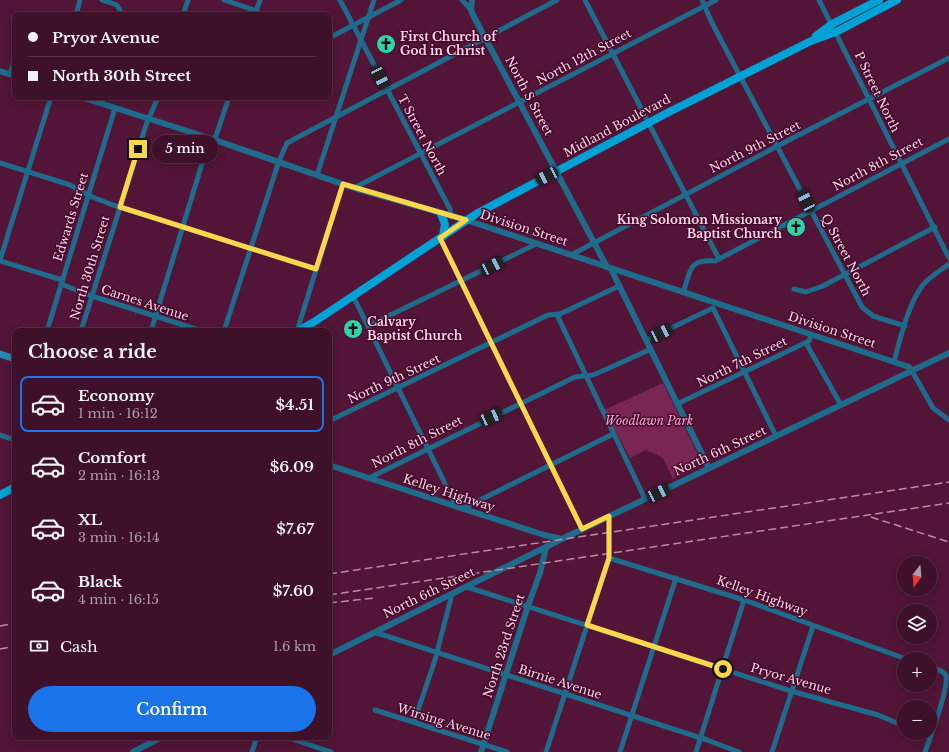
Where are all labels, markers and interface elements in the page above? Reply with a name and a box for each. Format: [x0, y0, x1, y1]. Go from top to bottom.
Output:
street label: North 12th Street [534, 25, 634, 88]
text: Pryor Avenue [52, 28, 160, 47]
place label: First Church of God in Christ [400, 29, 498, 58]
church icon: First Church of God in Christ [375, 33, 397, 55]
street label: P Street North [851, 49, 903, 134]
street label: North S Street [502, 54, 557, 138]
car [369, 64, 391, 90]
text: North 30th Street [52, 66, 191, 85]
street label: Midland Boulevard [561, 91, 673, 160]
street label: T Street North [395, 92, 450, 178]
street label: North 9th Street [707, 117, 803, 176]
street label: North 8th Street [830, 133, 926, 194]
callout: 5 min [152, 135, 218, 163]
route end [129, 140, 147, 158]
text: 5 min [165, 140, 205, 157]
car [534, 165, 560, 187]
street label: Edwards Street [50, 170, 91, 263]
car [795, 188, 817, 214]
street label: Division Street [478, 206, 570, 249]
street label: Q Street North [818, 211, 874, 299]
place label: King Solomon Missionary Baptist Church [617, 212, 782, 241]
street label: North 30th Street [66, 213, 113, 322]
church icon: King Solomon Missionary Baptist Church [785, 216, 807, 238]
car [479, 255, 505, 277]
street label: Carnes Avenue [99, 281, 191, 324]
street label: Division Street [786, 308, 878, 351]
place label: Calvary Baptist Church [367, 314, 463, 343]
church icon: Calvary Baptist Church [342, 318, 364, 340]
car [648, 322, 674, 344]
street label: North 7th Street [694, 333, 790, 390]
text: Choose a ride [28, 341, 157, 363]
street label: North 9th Street [345, 350, 443, 407]
icon: car [30, 386, 66, 422]
text: Economy [78, 386, 155, 405]
text: $4.51 [276, 395, 314, 414]
text: 1 min · 16:12 [78, 405, 158, 422]
car [478, 407, 504, 427]
street label: North 8th Street [369, 412, 465, 471]
park label: Woodlawn Park [605, 413, 693, 428]
street label: North 6th Street [671, 422, 769, 479]
icon: car [30, 448, 66, 484]
text: Comfort [78, 448, 146, 467]
text: $6.09 [270, 457, 314, 476]
text: 2 min · 16:13 [78, 467, 160, 484]
street label: Kelley Highway [401, 471, 497, 515]
car [645, 482, 671, 504]
icon: car [30, 510, 66, 546]
text: XL [78, 510, 102, 529]
text: $7.67 [276, 519, 314, 538]
text: 3 min · 16:14 [78, 529, 160, 546]
north arrow [897, 556, 937, 596]
map controls [897, 556, 937, 740]
street label: North 6th Street [380, 564, 478, 621]
icon: car [30, 572, 66, 608]
text: Black [78, 572, 122, 591]
street label: Kelley Highway [715, 572, 810, 619]
text: $7.60 [273, 581, 314, 600]
text: 4 min · 16:15 [78, 591, 159, 608]
street label: North 23rd Street [480, 592, 528, 700]
button: layers [897, 604, 937, 644]
icon: cash [28, 635, 50, 657]
text: Cash [60, 637, 97, 656]
text: 1.6 km [273, 638, 316, 655]
button: + [897, 652, 937, 692]
route start [714, 660, 732, 678]
street label: Pryor Avenue [749, 660, 833, 697]
street label: Birnie Avenue [517, 661, 604, 702]
button: Confirm [28, 686, 316, 732]
street label: Wirsing Avenue [394, 700, 493, 743]
button: − [897, 700, 937, 740]

